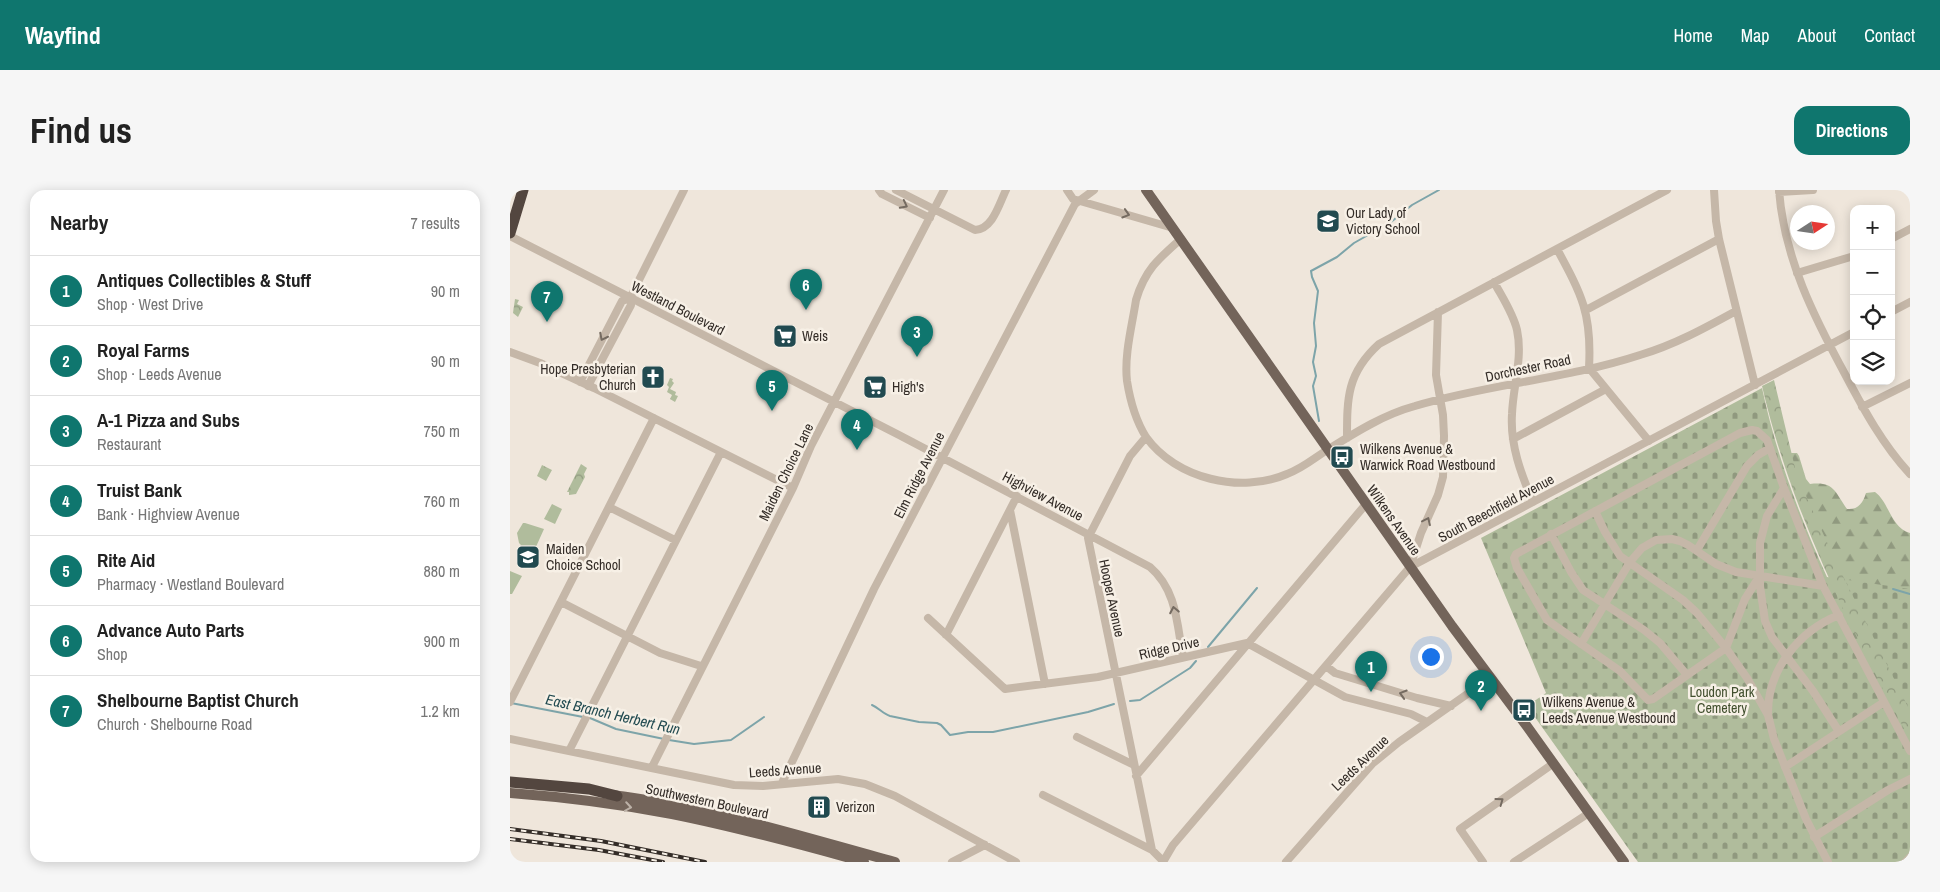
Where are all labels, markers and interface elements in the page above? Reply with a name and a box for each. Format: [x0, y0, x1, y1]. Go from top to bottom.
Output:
text: Wayfind [25, 19, 101, 51]
text: Home [1673, 23, 1713, 48]
text: Map [1741, 23, 1770, 48]
text: About [1798, 23, 1836, 48]
text: Contact [1864, 23, 1915, 48]
button: Directions [1794, 106, 1910, 155]
text: Find us [30, 107, 132, 154]
one-way arrow [899, 199, 908, 209]
place label: Our Lady of Victory School [1346, 204, 1420, 238]
north arrow [1790, 205, 1835, 250]
map controls [1850, 205, 1895, 385]
button: + [1850, 205, 1895, 250]
text: Nearby [50, 208, 108, 237]
one-way arrow [1122, 208, 1130, 218]
school or university icon: Our Lady of Victory School [1315, 208, 1341, 234]
text: 7 results [410, 212, 460, 234]
button: − [1850, 250, 1895, 295]
text: Antiques Collectibles & Stuff [97, 267, 311, 293]
pin: 6 [790, 269, 822, 310]
street label: Westland Boulevard [628, 277, 728, 339]
text: 1 [62, 280, 70, 302]
text: 90 m [431, 280, 460, 302]
pin: 7 [531, 281, 563, 322]
text: Shop · West Drive [97, 293, 203, 315]
button: locate [1850, 295, 1895, 340]
pin: 3 [901, 316, 933, 357]
supermarket icon: Weis [772, 323, 798, 349]
place label: Weis [802, 327, 828, 345]
one-way arrow [599, 331, 609, 340]
text: Royal Farms [97, 337, 190, 363]
button: layers [1850, 340, 1895, 385]
text: 2 [62, 350, 70, 372]
text: 90 m [431, 350, 460, 372]
street label: Dorchester Road [1484, 350, 1572, 386]
place label: Hope Presbyterian Church [540, 360, 636, 394]
text: Shop · Leeds Avenue [97, 363, 222, 385]
church icon: Hope Presbyterian Church [640, 364, 666, 390]
pin: 5 [756, 370, 788, 411]
supermarket icon: High's [862, 374, 888, 400]
place label: High's [892, 378, 924, 396]
text: A-1 Pizza and Subs [97, 407, 240, 433]
pin: 4 [841, 409, 873, 450]
text: 3 [62, 420, 70, 442]
text: 750 m [424, 420, 460, 442]
street label: Maiden Choice Lane [755, 420, 817, 524]
street label: Elm Ridge Avenue [889, 429, 949, 521]
text: Restaurant [97, 433, 161, 455]
place label: Wilkens Avenue & Warwick Road Westbound [1360, 440, 1495, 474]
bus stop icon: Wilkens Avenue & Warwick Road Westbound [1329, 444, 1355, 470]
street label: Highview Avenue [999, 467, 1087, 525]
street label: South Beechfield Avenue [1435, 470, 1557, 546]
text: Truist Bank [97, 477, 182, 503]
street label: Wilkens Avenue [1363, 481, 1425, 559]
text: 4 [62, 490, 70, 512]
text: 760 m [424, 490, 460, 512]
text: Bank · Highview Avenue [97, 503, 240, 525]
one-way arrow [1420, 518, 1430, 527]
place label: Maiden Choice School [546, 540, 621, 574]
school or university icon: Maiden Choice School [515, 544, 541, 570]
text: Rite Aid [97, 547, 155, 573]
street label: Hooper Avenue [1095, 558, 1129, 638]
text: 5 [62, 560, 70, 582]
text: 880 m [424, 560, 460, 582]
text: Pharmacy · Westland Boulevard [97, 573, 284, 595]
one-way arrow [1170, 605, 1180, 614]
text: Advance Auto Parts [97, 617, 244, 643]
text: 6 [62, 630, 70, 652]
text: 900 m [424, 630, 460, 652]
street label: Ridge Drive [1137, 632, 1201, 664]
text: Shop [97, 643, 128, 665]
your location [1418, 644, 1444, 670]
pin: 1 [1355, 651, 1387, 692]
pin: 2 [1465, 670, 1497, 711]
park label: Loudon Park Cemetery [1689, 683, 1755, 717]
text: Shelbourne Baptist Church [97, 687, 299, 713]
water label: East Branch Herbert Run [544, 688, 682, 740]
one-way arrow [1400, 690, 1408, 700]
place label: Wilkens Avenue & Leeds Avenue Westbound [1542, 693, 1676, 727]
bus stop icon: Wilkens Avenue & Leeds Avenue Westbound [1511, 697, 1537, 723]
text: 7 [62, 700, 70, 722]
text: 1.2 km [421, 700, 460, 722]
text: Church · Shelbourne Road [97, 713, 252, 735]
street label: Leeds Avenue [1328, 731, 1392, 795]
street label: Leeds Avenue [748, 758, 822, 782]
street label: Southwestern Boulevard [644, 779, 770, 823]
building icon: Verizon [806, 794, 832, 820]
place label: Verizon [836, 798, 875, 816]
one-way arrow [1494, 798, 1504, 807]
one-way arrow [624, 802, 632, 812]

